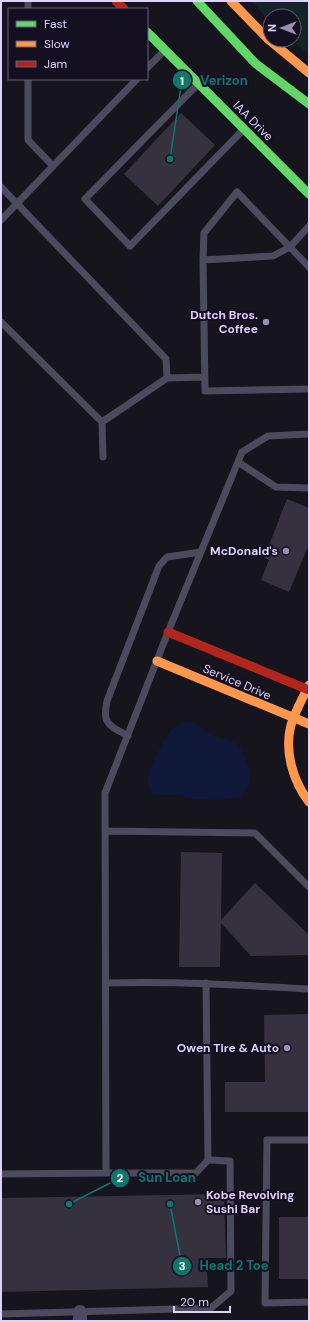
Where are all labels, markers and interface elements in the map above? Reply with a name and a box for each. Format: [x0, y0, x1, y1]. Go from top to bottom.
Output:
legend [8, 8, 148, 80]
north arrow [262, 8, 302, 48]
text: Fast [44, 16, 67, 32]
text: N [265, 24, 279, 32]
text: Slow [44, 36, 70, 52]
text: Jam [44, 56, 67, 72]
callout: Verizon [172, 68, 255, 93]
text: Verizon [200, 72, 248, 89]
text: 1 [180, 73, 184, 89]
street label: IAA Drive [230, 98, 277, 145]
place label: Dutch Bros. Coffee [190, 307, 258, 337]
marker: Dutch Bros. Coffee [261, 317, 271, 327]
place label: McDonald's [210, 543, 278, 559]
marker: McDonald's [281, 546, 291, 556]
street label: Service Drive [200, 660, 274, 704]
place label: Owen Tire & Auto [177, 1040, 279, 1056]
marker: Owen Tire & Auto [282, 1043, 292, 1053]
callout: Sun Loan [110, 1165, 204, 1190]
text: Sun Loan [138, 1169, 196, 1186]
text: 2 [117, 1170, 124, 1186]
place label: Kobe Revolving Sushi Bar [206, 1187, 294, 1217]
marker: Kobe Revolving Sushi Bar [193, 1197, 203, 1207]
callout: Head 2 Toe [172, 1253, 277, 1278]
text: Head 2 Toe [199, 1257, 269, 1274]
text: 3 [178, 1258, 186, 1274]
scale bar [174, 1288, 230, 1314]
text: 20 m [180, 1294, 209, 1310]

